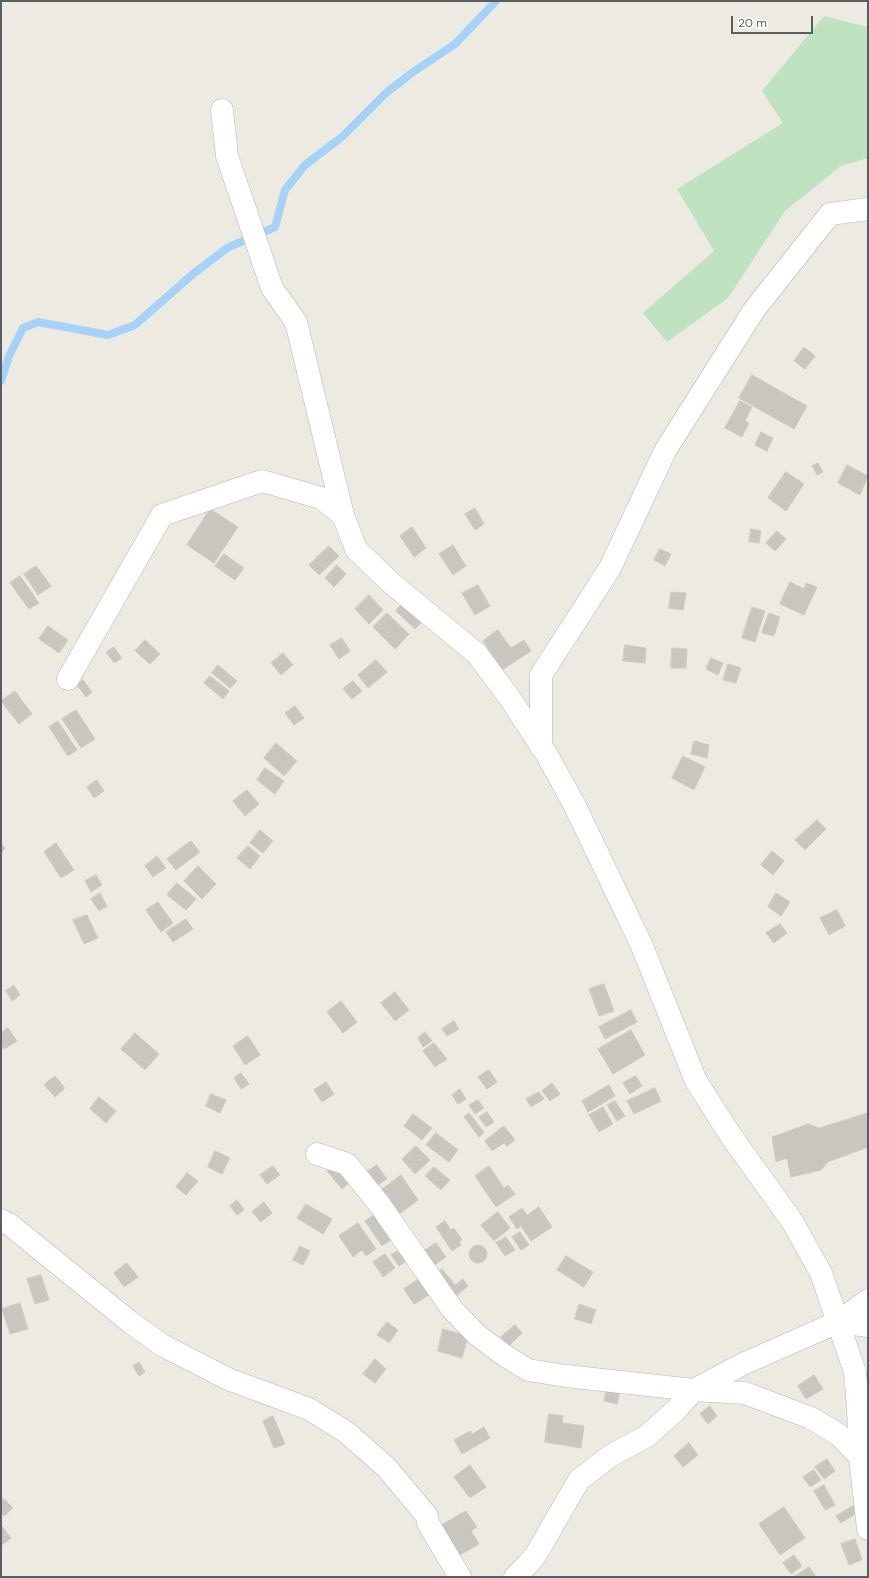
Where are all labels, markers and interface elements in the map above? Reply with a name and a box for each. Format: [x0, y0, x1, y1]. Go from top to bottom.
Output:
scale bar [733, 8, 815, 34]
text: 20 m [738, 15, 767, 31]

